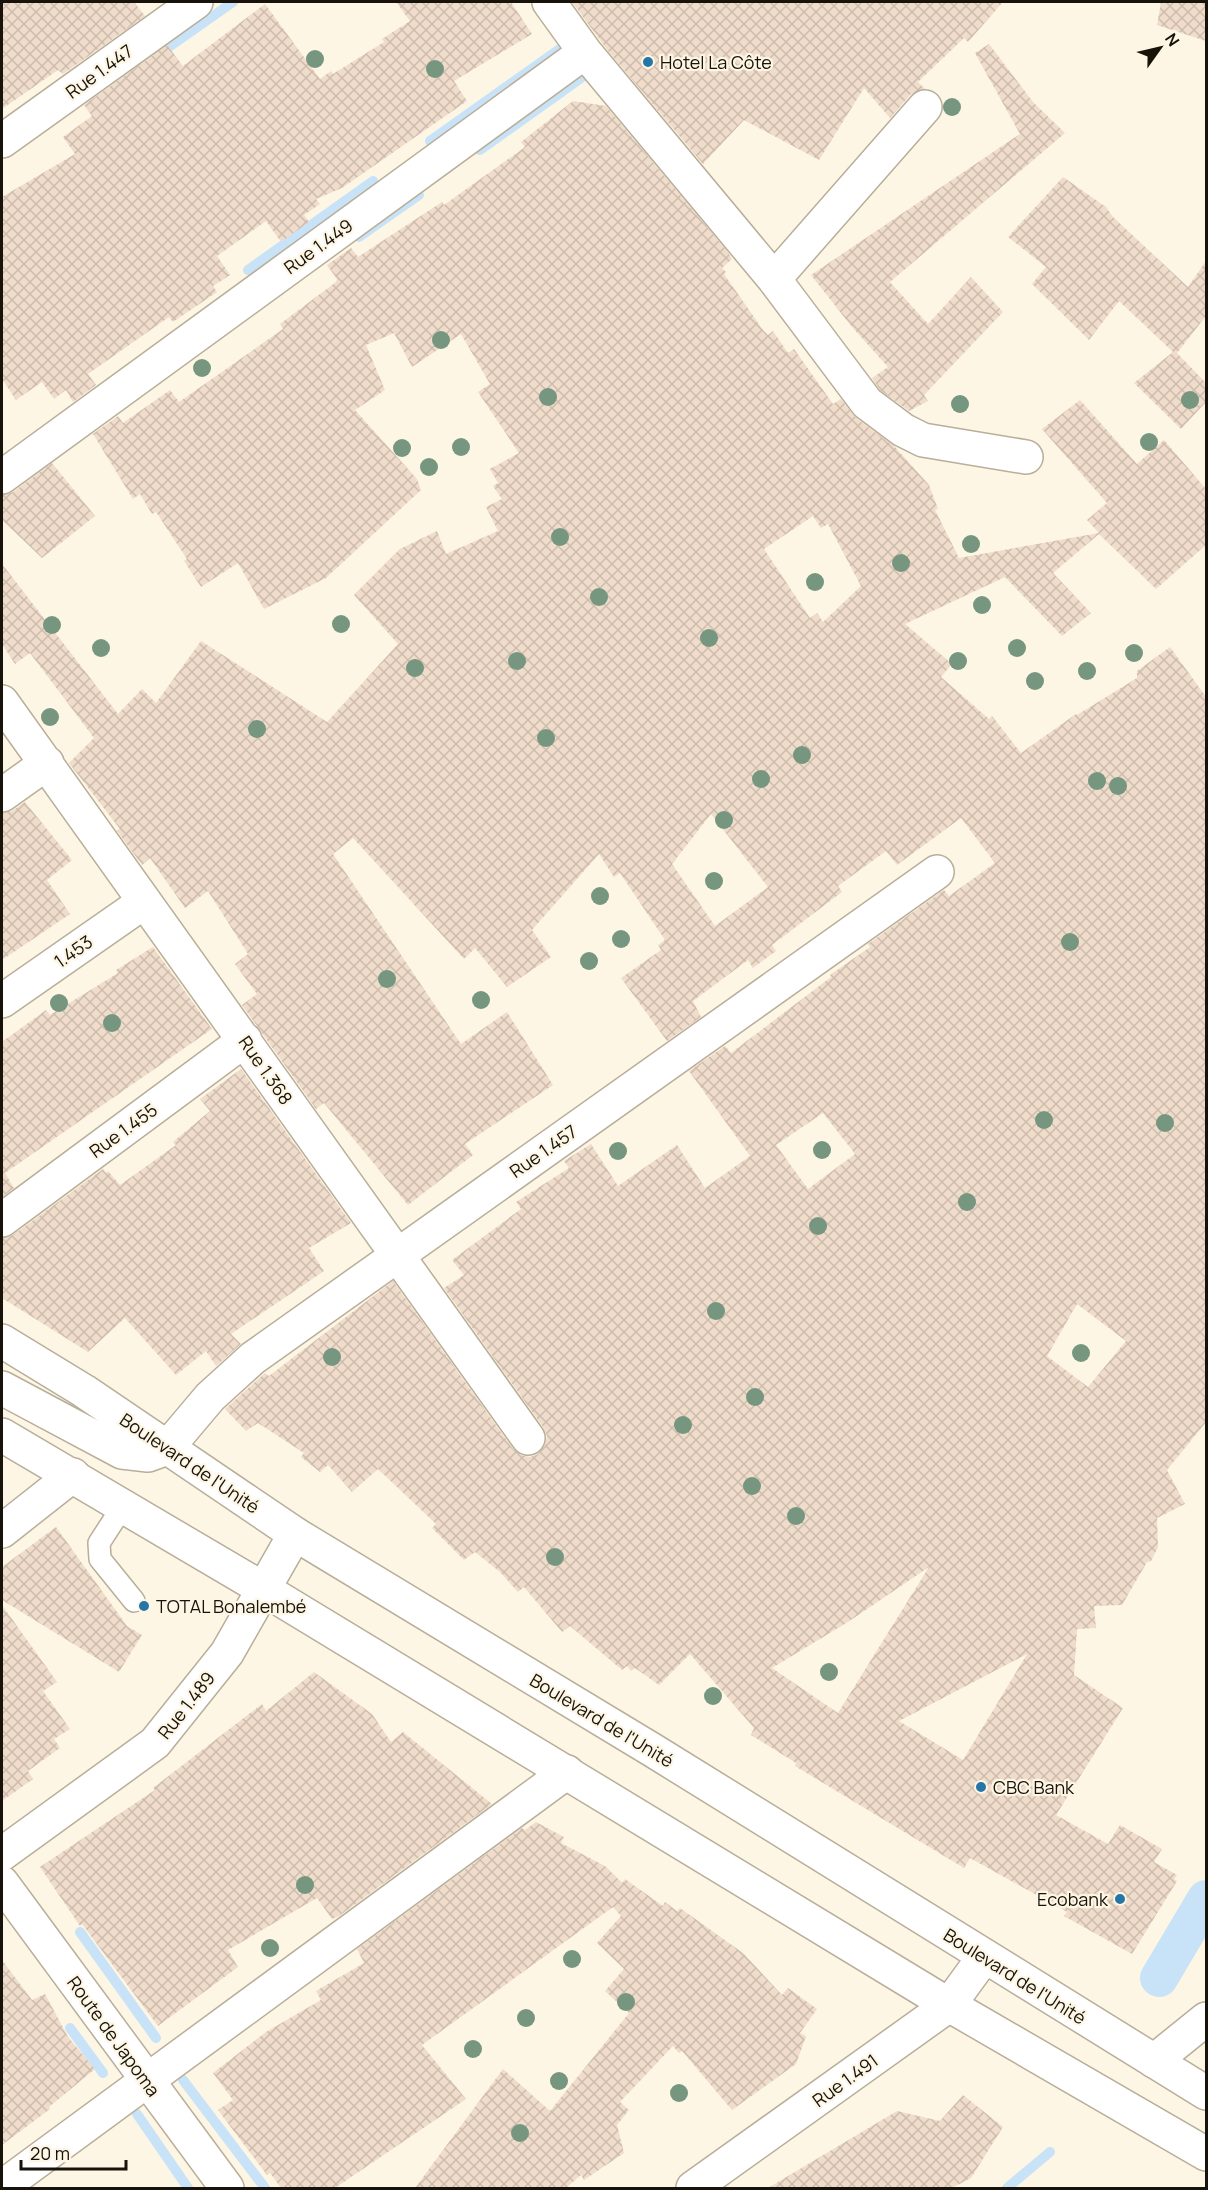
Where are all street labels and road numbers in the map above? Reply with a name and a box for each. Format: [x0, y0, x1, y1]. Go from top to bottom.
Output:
street label: Rue 1.447 [61, 39, 137, 103]
street label: Rue 1.449 [279, 213, 357, 279]
street label: 1.453 [49, 929, 97, 973]
street label: Rue 1.368 [234, 1031, 298, 1109]
street label: Rue 1.455 [84, 1097, 162, 1163]
street label: Rue 1.457 [505, 1119, 581, 1183]
street label: Boulevard de l'Unité [116, 1407, 264, 1519]
street label: Rue 1.489 [152, 1666, 220, 1744]
street label: Boulevard de l'Unité [526, 1668, 678, 1772]
street label: Boulevard de l'Unité [939, 1923, 1091, 2029]
street label: Route de Japoma [62, 1971, 166, 2101]
street label: Rue 1.491 [807, 2048, 883, 2112]

